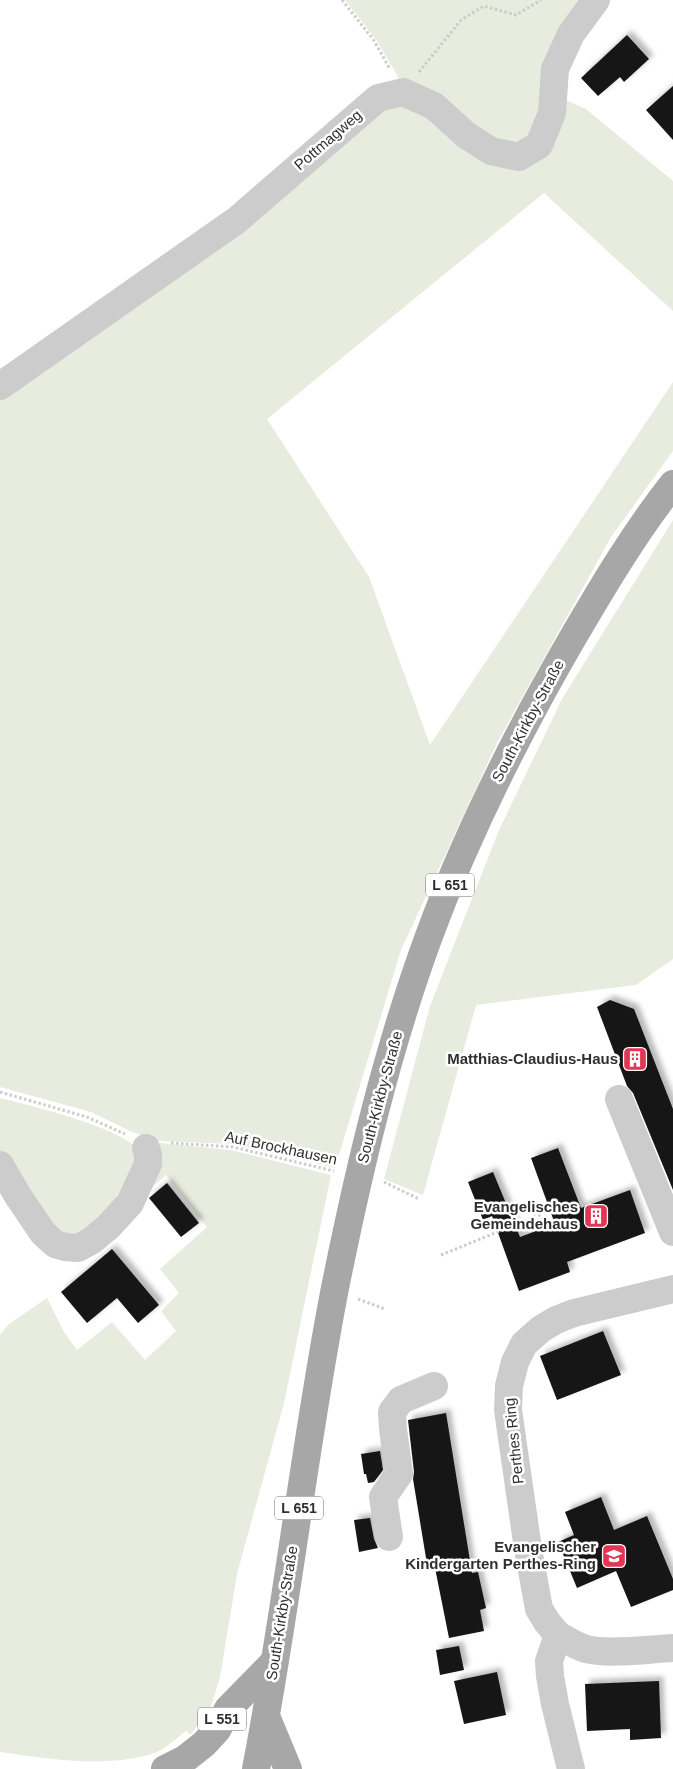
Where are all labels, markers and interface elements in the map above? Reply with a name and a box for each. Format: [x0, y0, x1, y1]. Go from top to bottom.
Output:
street label: Pottmagweg [291, 106, 365, 173]
street label: South-Kirkby-Straße [488, 657, 567, 785]
road number: L 651 [426, 874, 474, 896]
street label: South-Kirkby-Straße [354, 1029, 405, 1165]
building icon: Matthias-Claudius-Haus [622, 1046, 648, 1072]
place label: Matthias-Claudius-Haus [447, 1050, 618, 1067]
street label: Auf Brockhausen [223, 1127, 339, 1168]
place label: Evangelisches Gemeindehaus [470, 1198, 578, 1232]
building icon: Evangelisches Gemeindehaus [583, 1203, 609, 1229]
street label: Perthes Ring [501, 1397, 526, 1485]
road number: L 651 [275, 1496, 323, 1520]
place label: Evangelischer Kindergarten Perthes-Ring [405, 1538, 596, 1572]
school or university icon: Evangelischer Kindergarten Perthes-Ring [601, 1543, 627, 1569]
street label: South-Kirkby-Straße [262, 1544, 301, 1681]
road number: L 551 [198, 1708, 246, 1730]

